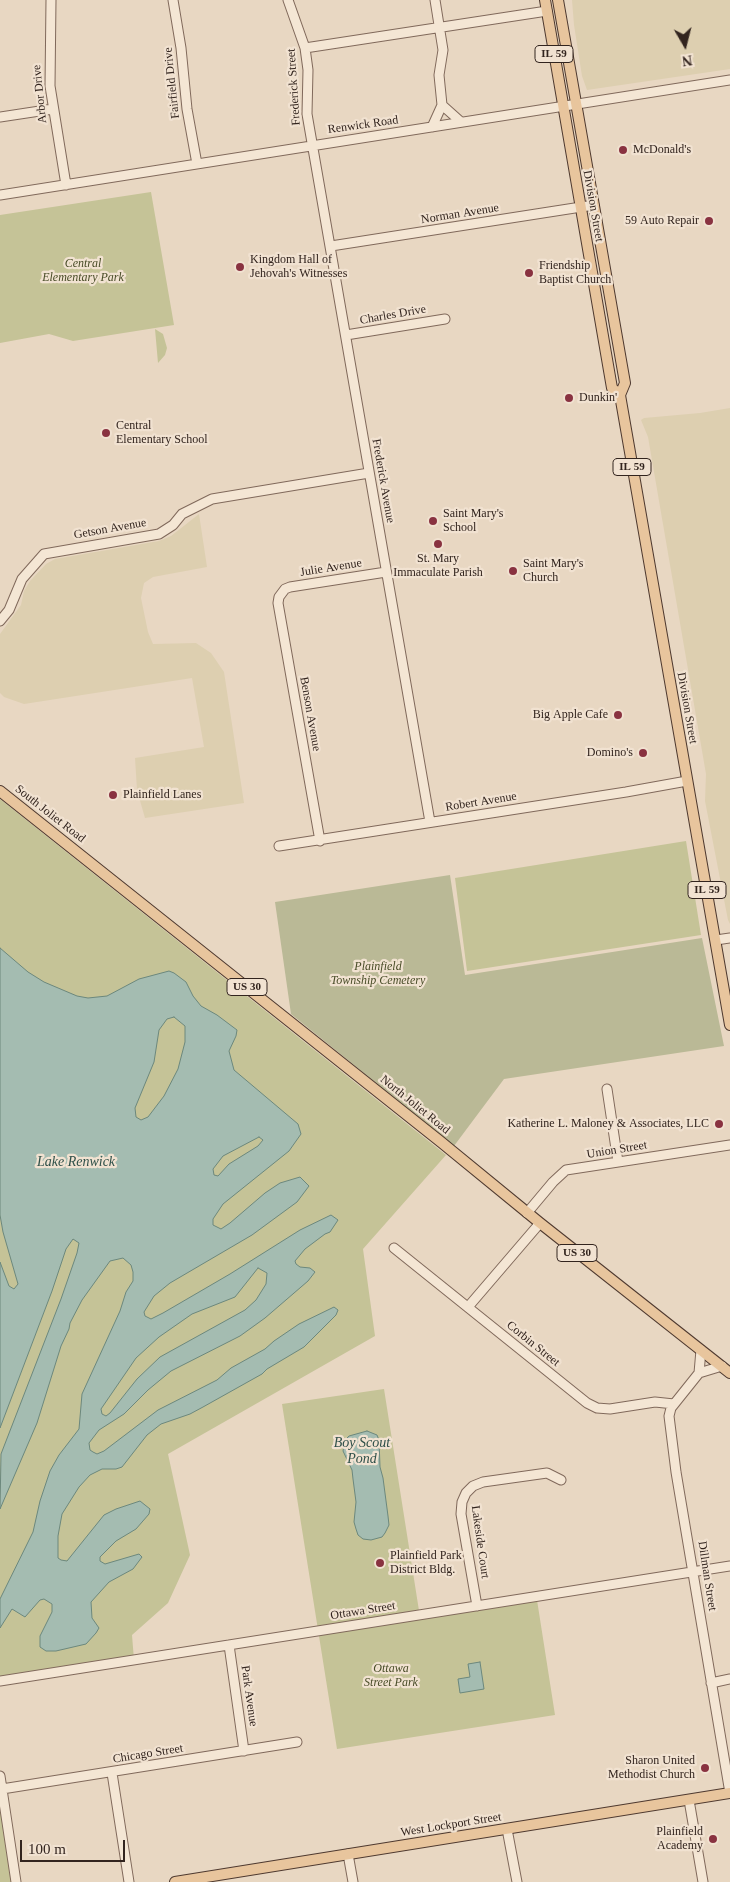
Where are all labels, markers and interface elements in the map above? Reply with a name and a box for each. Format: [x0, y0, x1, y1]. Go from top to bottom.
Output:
north arrow [660, 20, 710, 70]
road number: IL 59 [535, 46, 573, 62]
street label: Fairfield Drive [161, 47, 183, 119]
street label: Frederick Street [284, 48, 304, 126]
text: N [681, 52, 693, 68]
street label: Arbor Drive [30, 64, 50, 124]
street label: Renwick Road [327, 113, 399, 137]
place label: McDonald's [633, 143, 691, 157]
marker: McDonald's [617, 144, 629, 156]
street label: Division Street [580, 169, 606, 243]
street label: Norman Avenue [420, 201, 500, 227]
place label: 59 Auto Repair [625, 214, 699, 228]
marker: 59 Auto Repair [703, 215, 715, 227]
place label: Kingdom Hall of Jehovah's Witnesses [250, 253, 347, 281]
park label: Central Elementary Park [42, 257, 124, 285]
place label: Friendship Baptist Church [539, 259, 611, 287]
marker: Kingdom Hall of Jehovah's Witnesses [234, 261, 246, 273]
marker: Friendship Baptist Church [523, 267, 535, 279]
street label: Charles Drive [359, 302, 427, 328]
place label: Dunkin' [579, 391, 617, 405]
marker: Dunkin' [563, 392, 575, 404]
place label: Central Elementary School [116, 419, 208, 447]
marker: Central Elementary School [100, 427, 112, 439]
street label: Frederick Avenue [368, 438, 398, 524]
road number: IL 59 [613, 458, 651, 476]
place label: Saint Mary's School [443, 507, 503, 535]
marker: Saint Mary's School [427, 515, 439, 527]
street label: Getson Avenue [73, 516, 147, 542]
marker: St. Mary Immaculate Parish [432, 538, 444, 550]
place label: St. Mary Immaculate Parish [393, 552, 483, 580]
street label: Julie Avenue [299, 556, 363, 580]
place label: Saint Mary's Church [523, 557, 583, 585]
marker: Saint Mary's Church [507, 565, 519, 577]
street label: Division Street [674, 671, 700, 745]
street label: Benson Avenue [296, 676, 324, 752]
place label: Big Apple Cafe [533, 708, 608, 722]
marker: Big Apple Cafe [612, 709, 624, 721]
place label: Domino's [587, 746, 633, 760]
marker: Domino's [637, 747, 649, 759]
street label: South Joliet Road [12, 782, 88, 846]
place label: Plainfield Lanes [123, 788, 201, 802]
marker: Plainfield Lanes [107, 789, 119, 801]
street label: Robert Avenue [444, 789, 518, 815]
road number: IL 59 [688, 882, 726, 898]
park label: Plainfield Township Cemetery [331, 960, 425, 988]
road number: US 30 [227, 979, 267, 996]
street label: North Joliet Road [377, 1073, 453, 1137]
place label: Katherine L. Maloney & Associates, LLC [507, 1117, 709, 1131]
marker: Katherine L. Maloney & Associates, LLC [713, 1118, 725, 1130]
street label: Union Street [586, 1138, 648, 1162]
water label: Lake Renwick [37, 1154, 115, 1170]
road number: US 30 [557, 1244, 597, 1262]
street label: Corbin Street [503, 1318, 563, 1370]
water label: Boy Scout Pond [334, 1435, 390, 1468]
street label: Lakeside Court [468, 1505, 492, 1579]
street label: Dillman Street [694, 1540, 720, 1612]
place label: Plainfield Park District Bldg. [390, 1549, 462, 1577]
marker: Plainfield Park District Bldg. [374, 1557, 386, 1569]
street label: Ottawa Street [329, 1599, 397, 1623]
park label: Ottawa Street Park [364, 1662, 418, 1690]
street label: Park Avenue [238, 1665, 260, 1727]
street label: Chicago Street [112, 1741, 184, 1767]
place label: Sharon United Methodist Church [608, 1754, 695, 1782]
marker: Sharon United Methodist Church [699, 1762, 711, 1774]
street label: West Lockport Street [400, 1810, 502, 1840]
place label: Plainfield Academy [656, 1825, 703, 1853]
scale bar [22, 1830, 128, 1862]
marker: Plainfield Academy [707, 1833, 719, 1845]
text: 100 m [28, 1841, 66, 1857]

